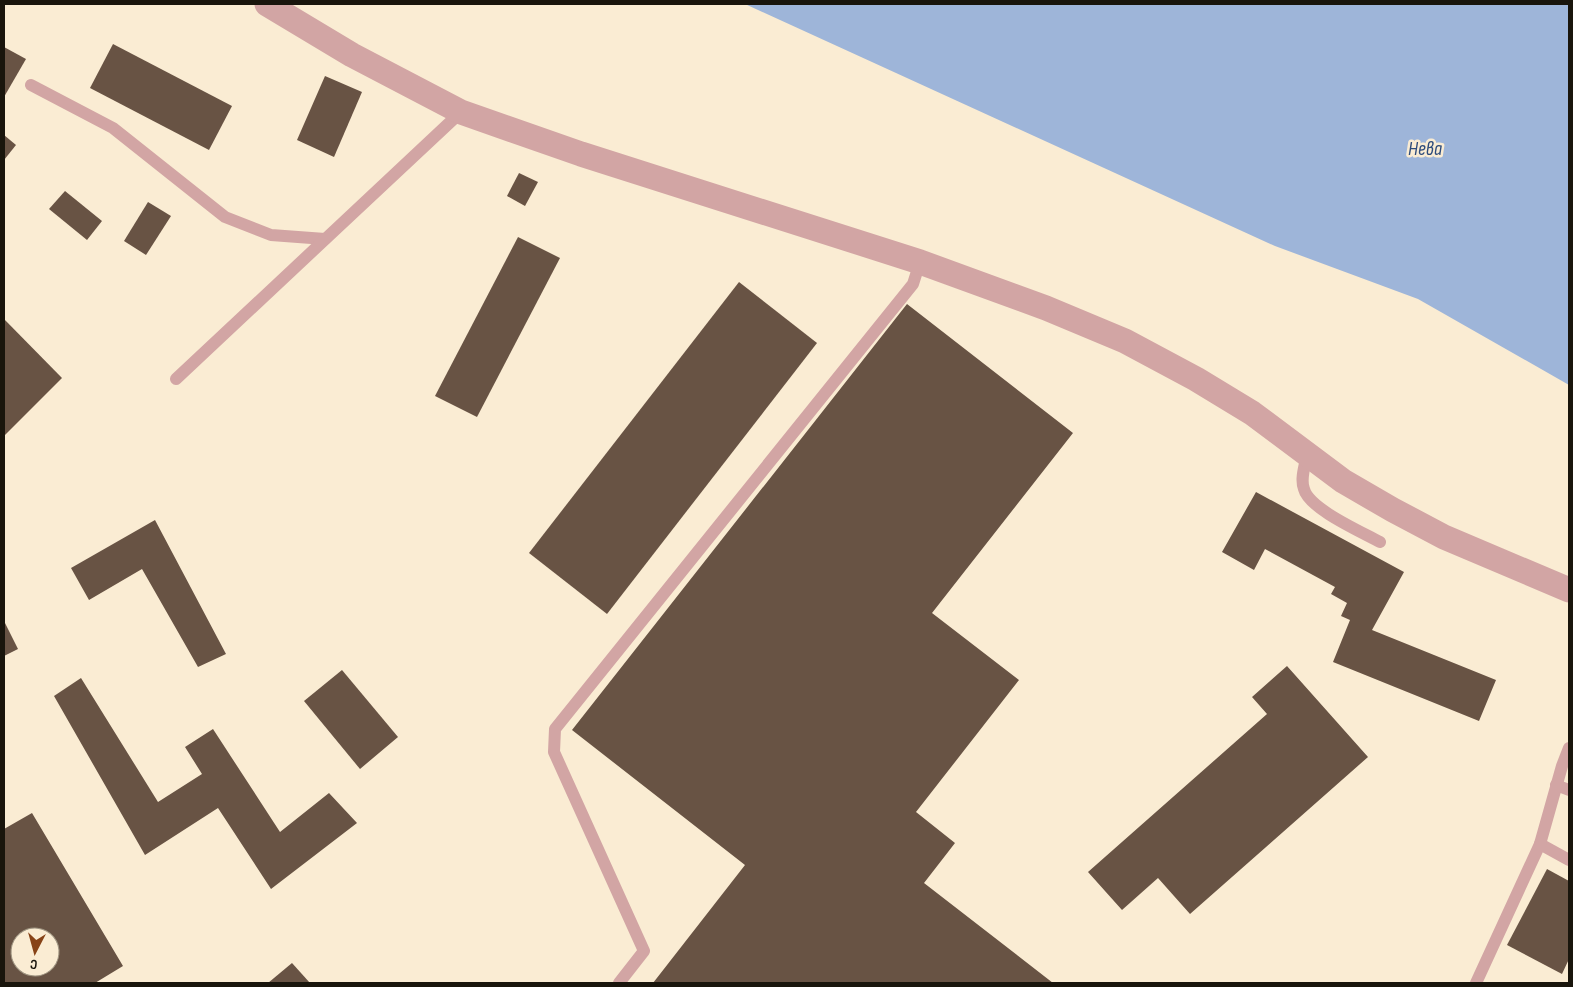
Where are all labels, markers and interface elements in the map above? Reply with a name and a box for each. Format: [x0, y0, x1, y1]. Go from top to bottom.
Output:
water label: Нева [1408, 137, 1442, 161]
north arrow [10, 927, 60, 977]
text: С [29, 956, 38, 973]

